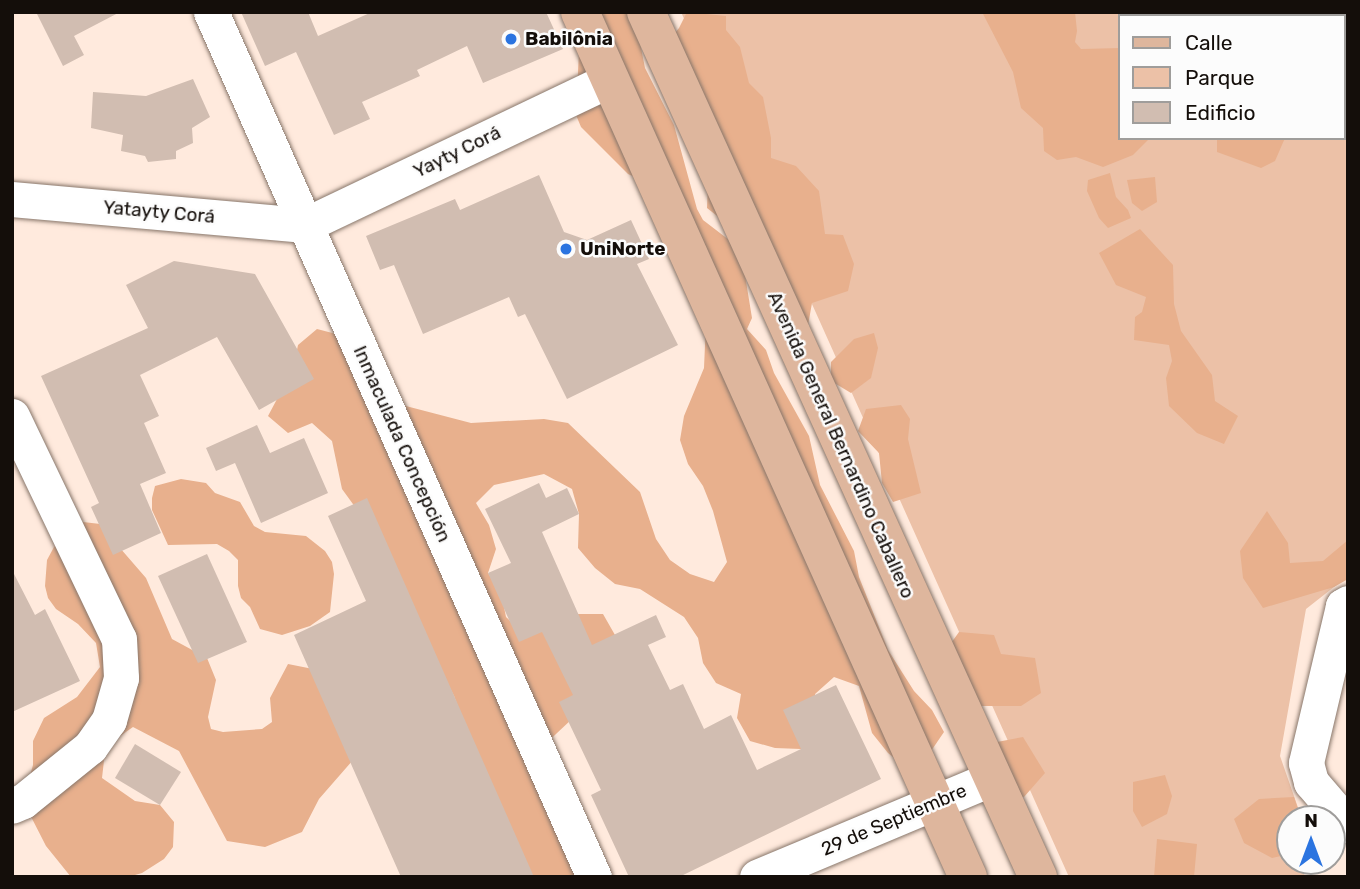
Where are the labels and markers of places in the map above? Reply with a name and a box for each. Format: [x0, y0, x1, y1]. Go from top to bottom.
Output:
place label: Babilônia [525, 28, 613, 50]
marker: Babilônia [503, 31, 519, 47]
place label: UniNorte [580, 238, 665, 260]
marker: UniNorte [558, 241, 574, 257]

